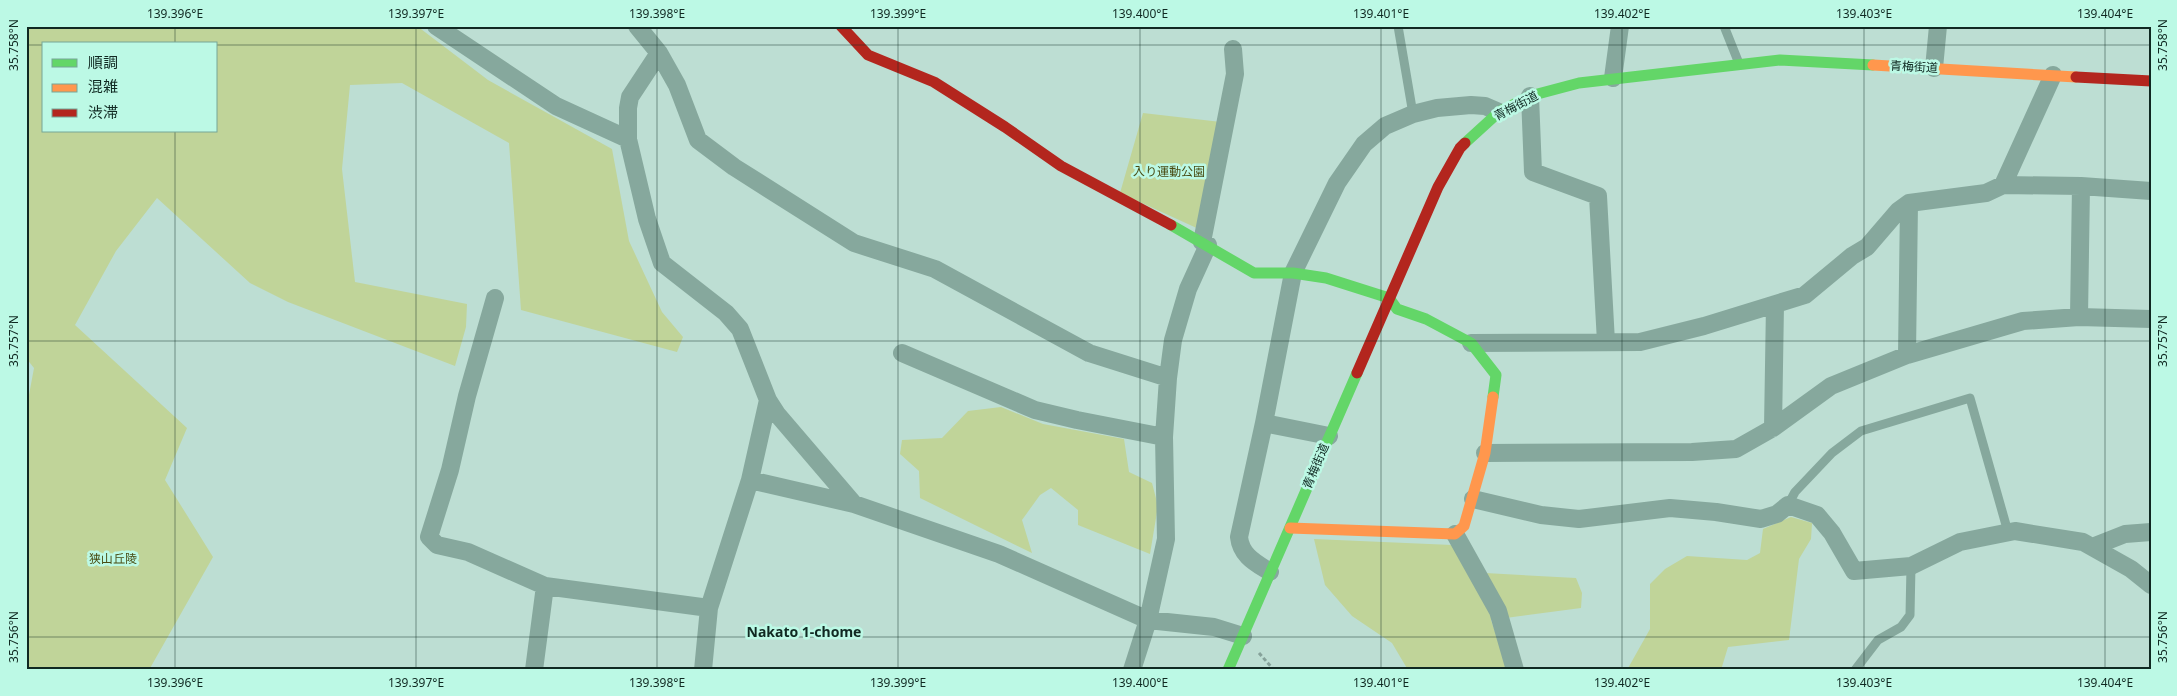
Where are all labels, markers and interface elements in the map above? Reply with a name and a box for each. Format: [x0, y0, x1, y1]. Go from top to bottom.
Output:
text: 139.396°E [147, 5, 203, 22]
text: 139.397°E [388, 5, 444, 22]
text: 139.398°E [629, 5, 685, 22]
text: 139.399°E [870, 5, 926, 22]
text: 139.400°E [1112, 5, 1168, 22]
text: 139.401°E [1353, 5, 1409, 22]
text: 139.402°E [1594, 5, 1650, 22]
text: 139.403°E [1836, 5, 1892, 22]
text: 139.404°E [2077, 5, 2133, 22]
text: 35.758°N [5, 19, 22, 71]
text: 35.758°N [2154, 19, 2171, 71]
legend [42, 42, 218, 132]
text: 順調 [88, 52, 118, 72]
street label: 青梅街道 [1890, 57, 1938, 76]
text: 混雑 [88, 76, 118, 96]
street label: 青梅街道 [1491, 87, 1541, 124]
text: 渋滞 [88, 102, 118, 122]
park label: 入り運動公園 [1133, 163, 1205, 180]
text: 35.757°N [5, 315, 22, 367]
text: 35.757°N [2154, 315, 2171, 367]
street label: 青梅街道 [1298, 440, 1333, 491]
park label: 狭山丘陵 [89, 550, 137, 567]
text: 35.756°N [5, 611, 22, 663]
text: 35.756°N [2154, 611, 2171, 663]
district label: Nakato 1-chome [747, 622, 861, 641]
text: 139.396°E [147, 674, 203, 691]
text: 139.397°E [388, 674, 444, 691]
text: 139.398°E [629, 674, 685, 691]
text: 139.399°E [870, 674, 926, 691]
text: 139.400°E [1112, 674, 1168, 691]
text: 139.401°E [1353, 674, 1409, 691]
text: 139.402°E [1594, 674, 1650, 691]
text: 139.403°E [1836, 674, 1892, 691]
text: 139.404°E [2077, 674, 2133, 691]

